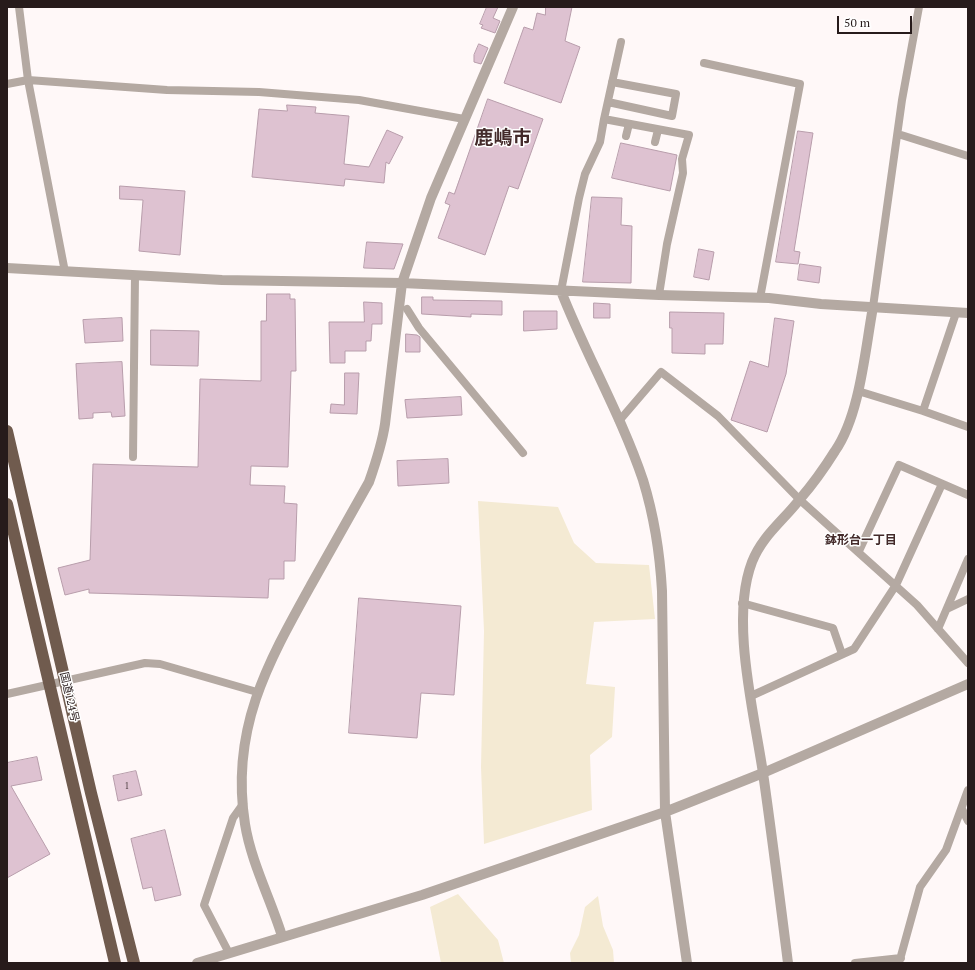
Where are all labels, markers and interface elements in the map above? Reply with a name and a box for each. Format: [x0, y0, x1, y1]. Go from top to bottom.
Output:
scale bar [839, 8, 914, 34]
text: 50 m [844, 15, 870, 30]
district label: 鹿嶋市 [475, 128, 531, 150]
district label: 鉢形台一丁目 [825, 534, 897, 548]
street label: 国道124号 [57, 671, 81, 723]
house number: 1 [125, 781, 129, 791]

